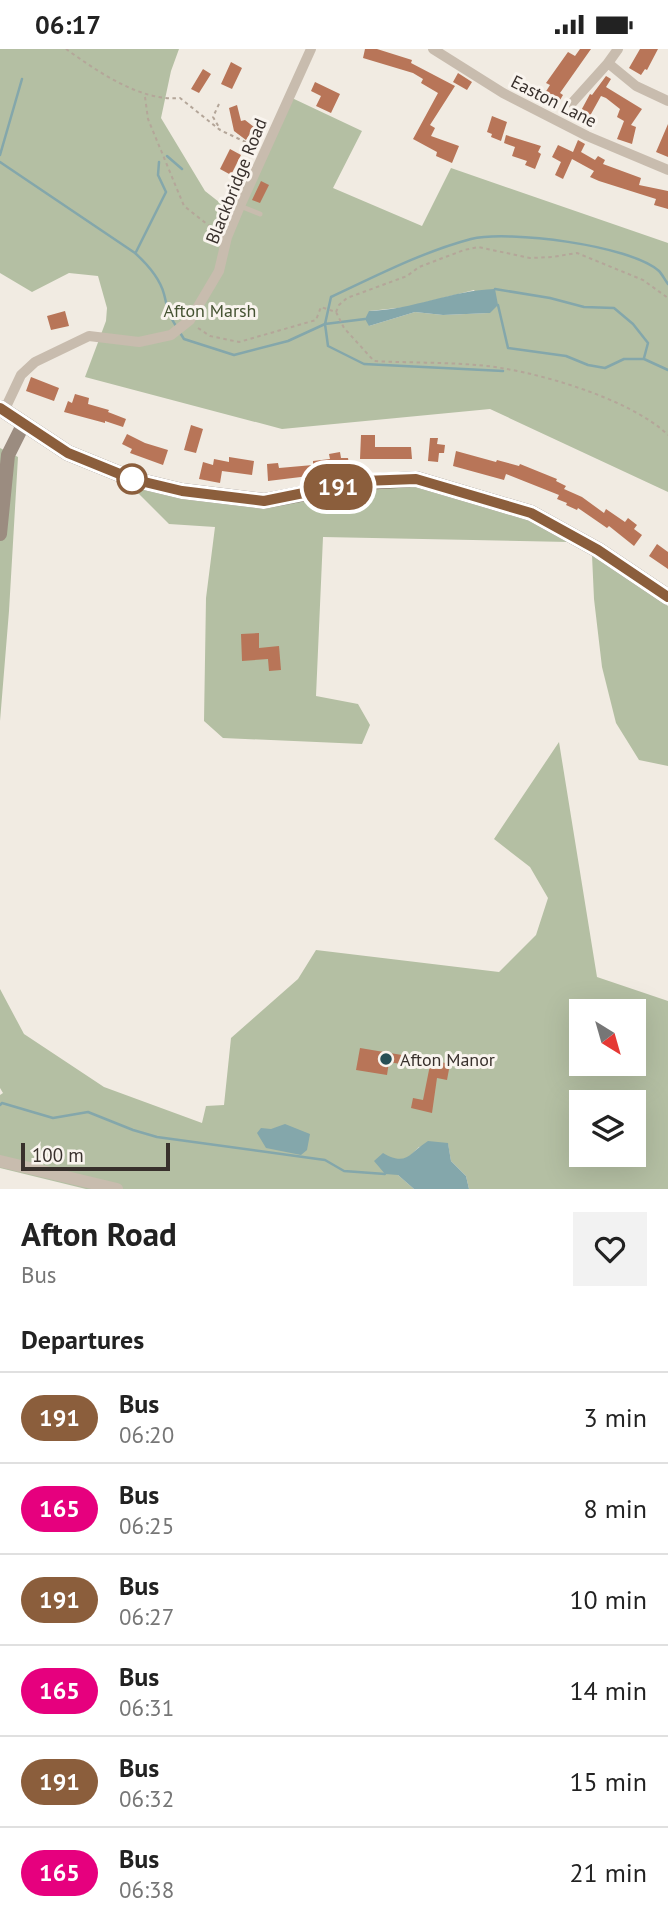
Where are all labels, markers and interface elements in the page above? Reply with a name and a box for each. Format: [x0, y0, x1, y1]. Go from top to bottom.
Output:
text: 06:17 [35, 8, 101, 41]
street label: Easton Lane [507, 70, 601, 132]
street label: Blackbridge Road [200, 115, 272, 247]
park label: Afton Marsh [164, 299, 256, 322]
unlabelled marker [117, 464, 147, 494]
line badge: 191 [298, 464, 378, 510]
text: 191 [318, 471, 358, 502]
north arrow [569, 999, 646, 1076]
map controls [569, 999, 646, 1167]
place label: Afton Manor [400, 1048, 495, 1071]
marker: Afton Manor [378, 1051, 394, 1067]
button: layers [569, 1090, 646, 1167]
scale bar [21, 1140, 170, 1172]
text: 100 m [32, 1143, 84, 1167]
text: Afton Road [21, 1212, 177, 1255]
button: heart [573, 1212, 647, 1286]
text: Bus [21, 1260, 57, 1289]
text: Departures [21, 1323, 144, 1356]
text: Bus [119, 1387, 159, 1420]
text: 3 min [584, 1401, 647, 1434]
text: 191 [39, 1402, 80, 1433]
text: 06:20 [119, 1420, 174, 1449]
text: Bus [119, 1478, 159, 1511]
text: 8 min [584, 1492, 647, 1525]
text: 165 [39, 1493, 80, 1524]
text: 06:25 [119, 1511, 174, 1540]
text: Bus [119, 1569, 159, 1602]
text: 10 min [569, 1583, 647, 1616]
text: 191 [39, 1584, 80, 1615]
text: 06:27 [119, 1602, 174, 1631]
text: Bus [119, 1660, 159, 1693]
text: 14 min [569, 1674, 647, 1707]
text: 165 [39, 1675, 80, 1706]
text: 06:31 [119, 1693, 174, 1722]
text: Bus [119, 1751, 159, 1784]
text: 15 min [569, 1765, 647, 1798]
text: 191 [39, 1766, 80, 1797]
text: 06:32 [119, 1784, 174, 1813]
text: Bus [119, 1842, 159, 1875]
text: 21 min [569, 1856, 647, 1889]
text: 165 [39, 1857, 80, 1888]
text: 06:38 [119, 1875, 174, 1904]

